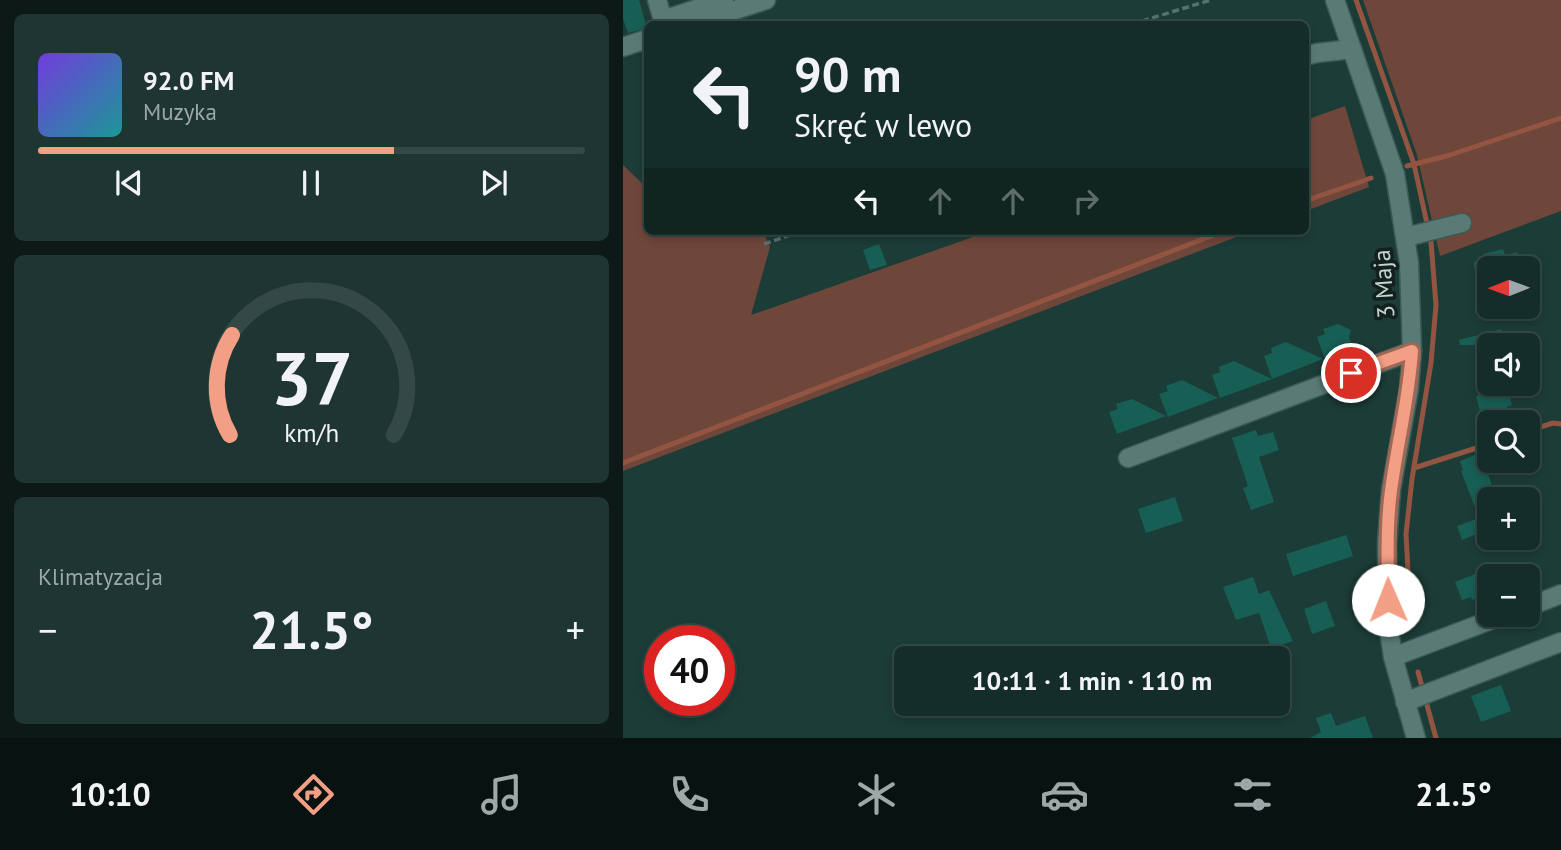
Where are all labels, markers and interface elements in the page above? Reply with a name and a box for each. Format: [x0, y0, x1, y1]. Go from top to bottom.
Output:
text: 90 m [794, 42, 901, 106]
icon: left [679, 49, 770, 140]
text: 92.0 FM [143, 64, 234, 97]
text: Muzyka [143, 97, 217, 126]
text: Skręć w lewo [794, 104, 972, 146]
icon: previous [110, 164, 148, 202]
icon: pause [292, 164, 330, 202]
icon: next [475, 164, 513, 202]
icon: left [848, 182, 886, 220]
icon: ahead [921, 182, 959, 220]
icon: ahead [994, 182, 1032, 220]
icon: right [1067, 182, 1105, 220]
street label: 3 Maja [1366, 249, 1401, 319]
north arrow [1477, 256, 1540, 318]
map controls [1477, 256, 1540, 627]
text: 37 [270, 331, 353, 425]
button: sound [1477, 333, 1540, 396]
pin [1321, 343, 1381, 403]
icon: arrive [1332, 354, 1370, 392]
button: search [1477, 410, 1540, 473]
text: km/h [284, 417, 339, 449]
button: + [1477, 487, 1540, 550]
text: Klimatyzacja [38, 562, 163, 591]
position arrow [1351, 563, 1425, 637]
button: − [1477, 564, 1540, 627]
text: 21.5° [250, 596, 373, 663]
text: − [38, 605, 57, 654]
text: + [566, 605, 585, 654]
speed limit sign: 40 [644, 625, 735, 716]
text: 10:11 · 1 min · 110 m [972, 664, 1212, 697]
icon: directions [289, 770, 338, 819]
icon: music [477, 770, 526, 819]
icon: phone [665, 770, 714, 819]
icon: climate [852, 770, 901, 819]
icon: car [1040, 770, 1089, 819]
icon: filters [1228, 770, 1277, 819]
text: 10:10 [69, 773, 151, 815]
text: 21.5° [1415, 773, 1492, 815]

